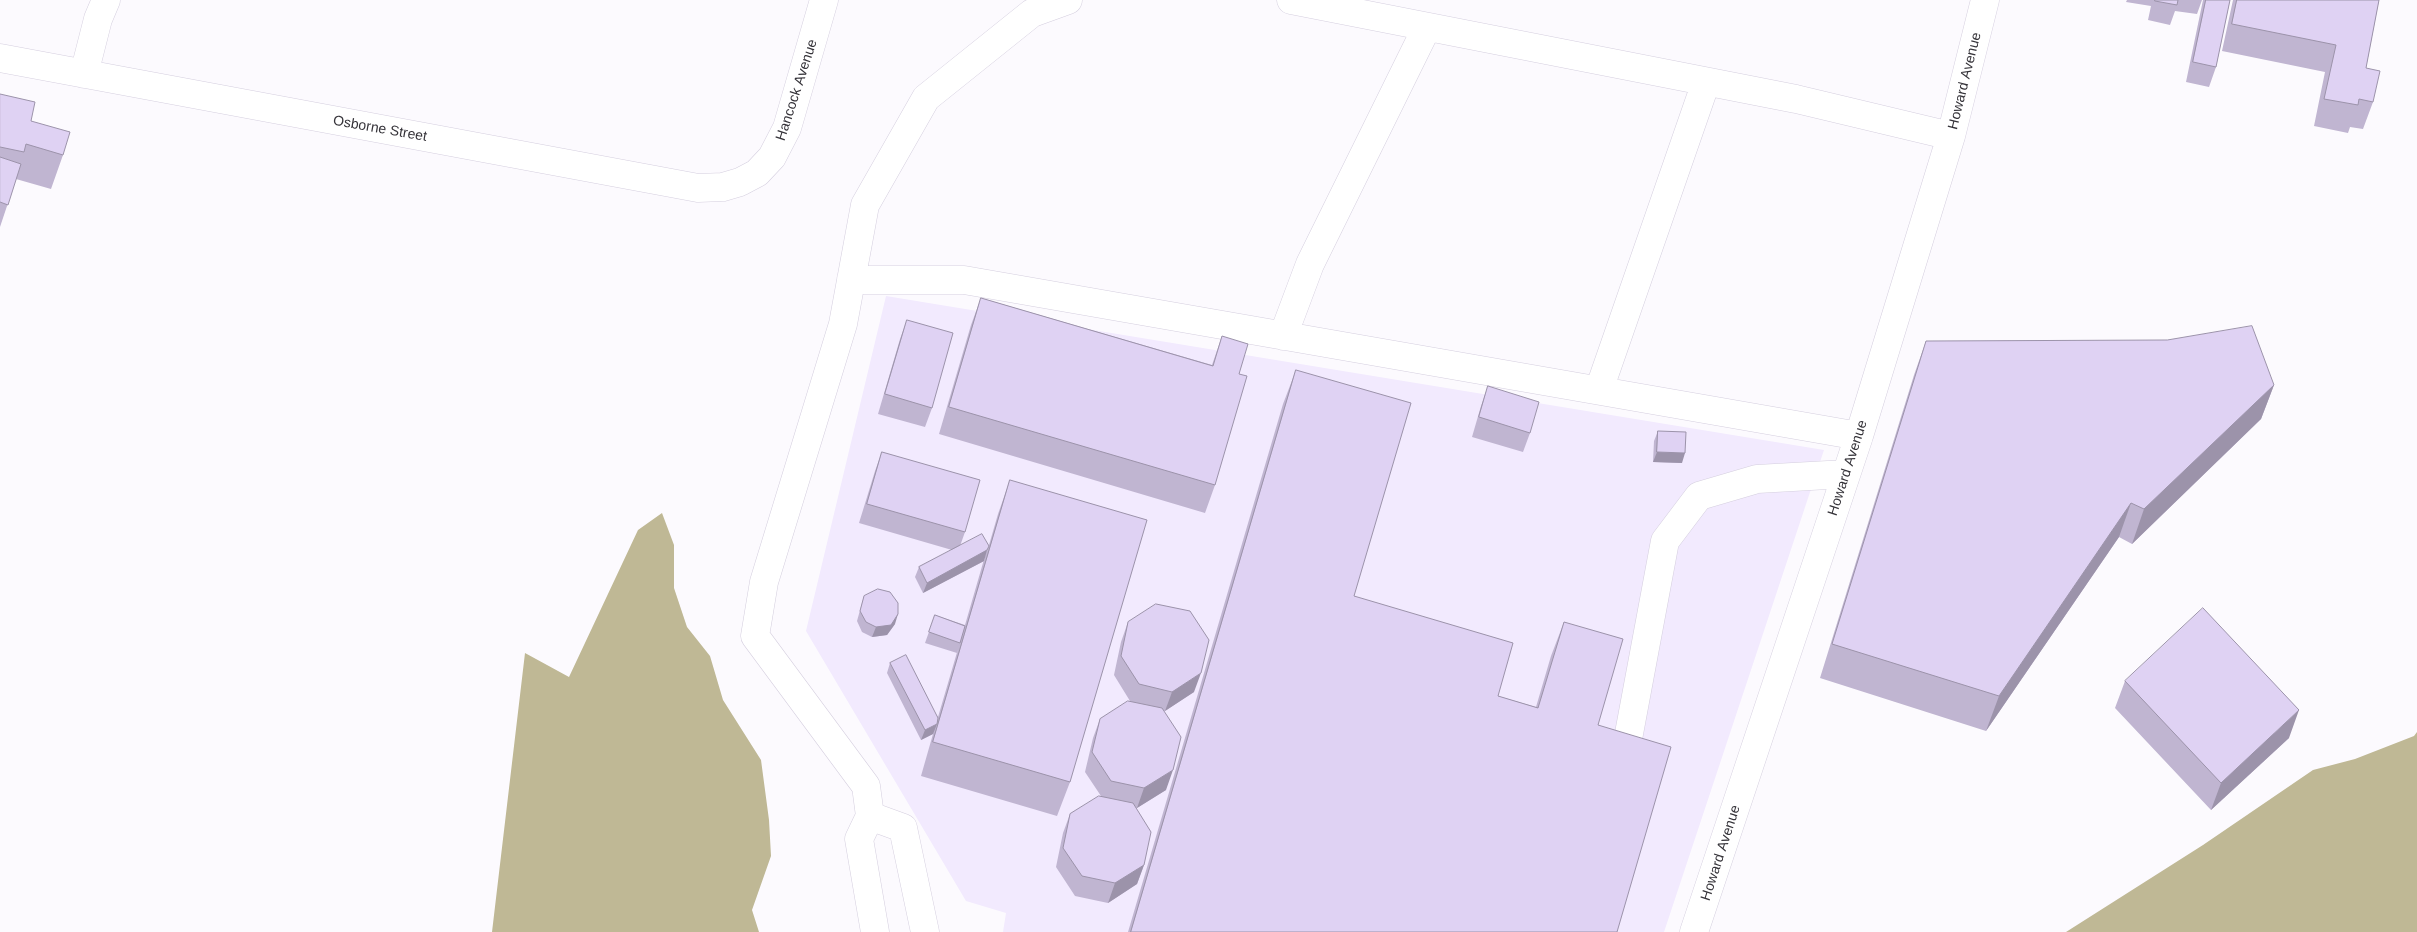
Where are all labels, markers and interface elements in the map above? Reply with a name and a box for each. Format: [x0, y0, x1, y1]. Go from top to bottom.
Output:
street label: Howard Avenue [1945, 31, 1985, 131]
street label: Hancock Avenue [773, 37, 821, 143]
street label: Osborne Street [332, 112, 428, 146]
street label: Howard Avenue [1825, 418, 1871, 518]
street label: Howard Avenue [1698, 803, 1744, 903]

